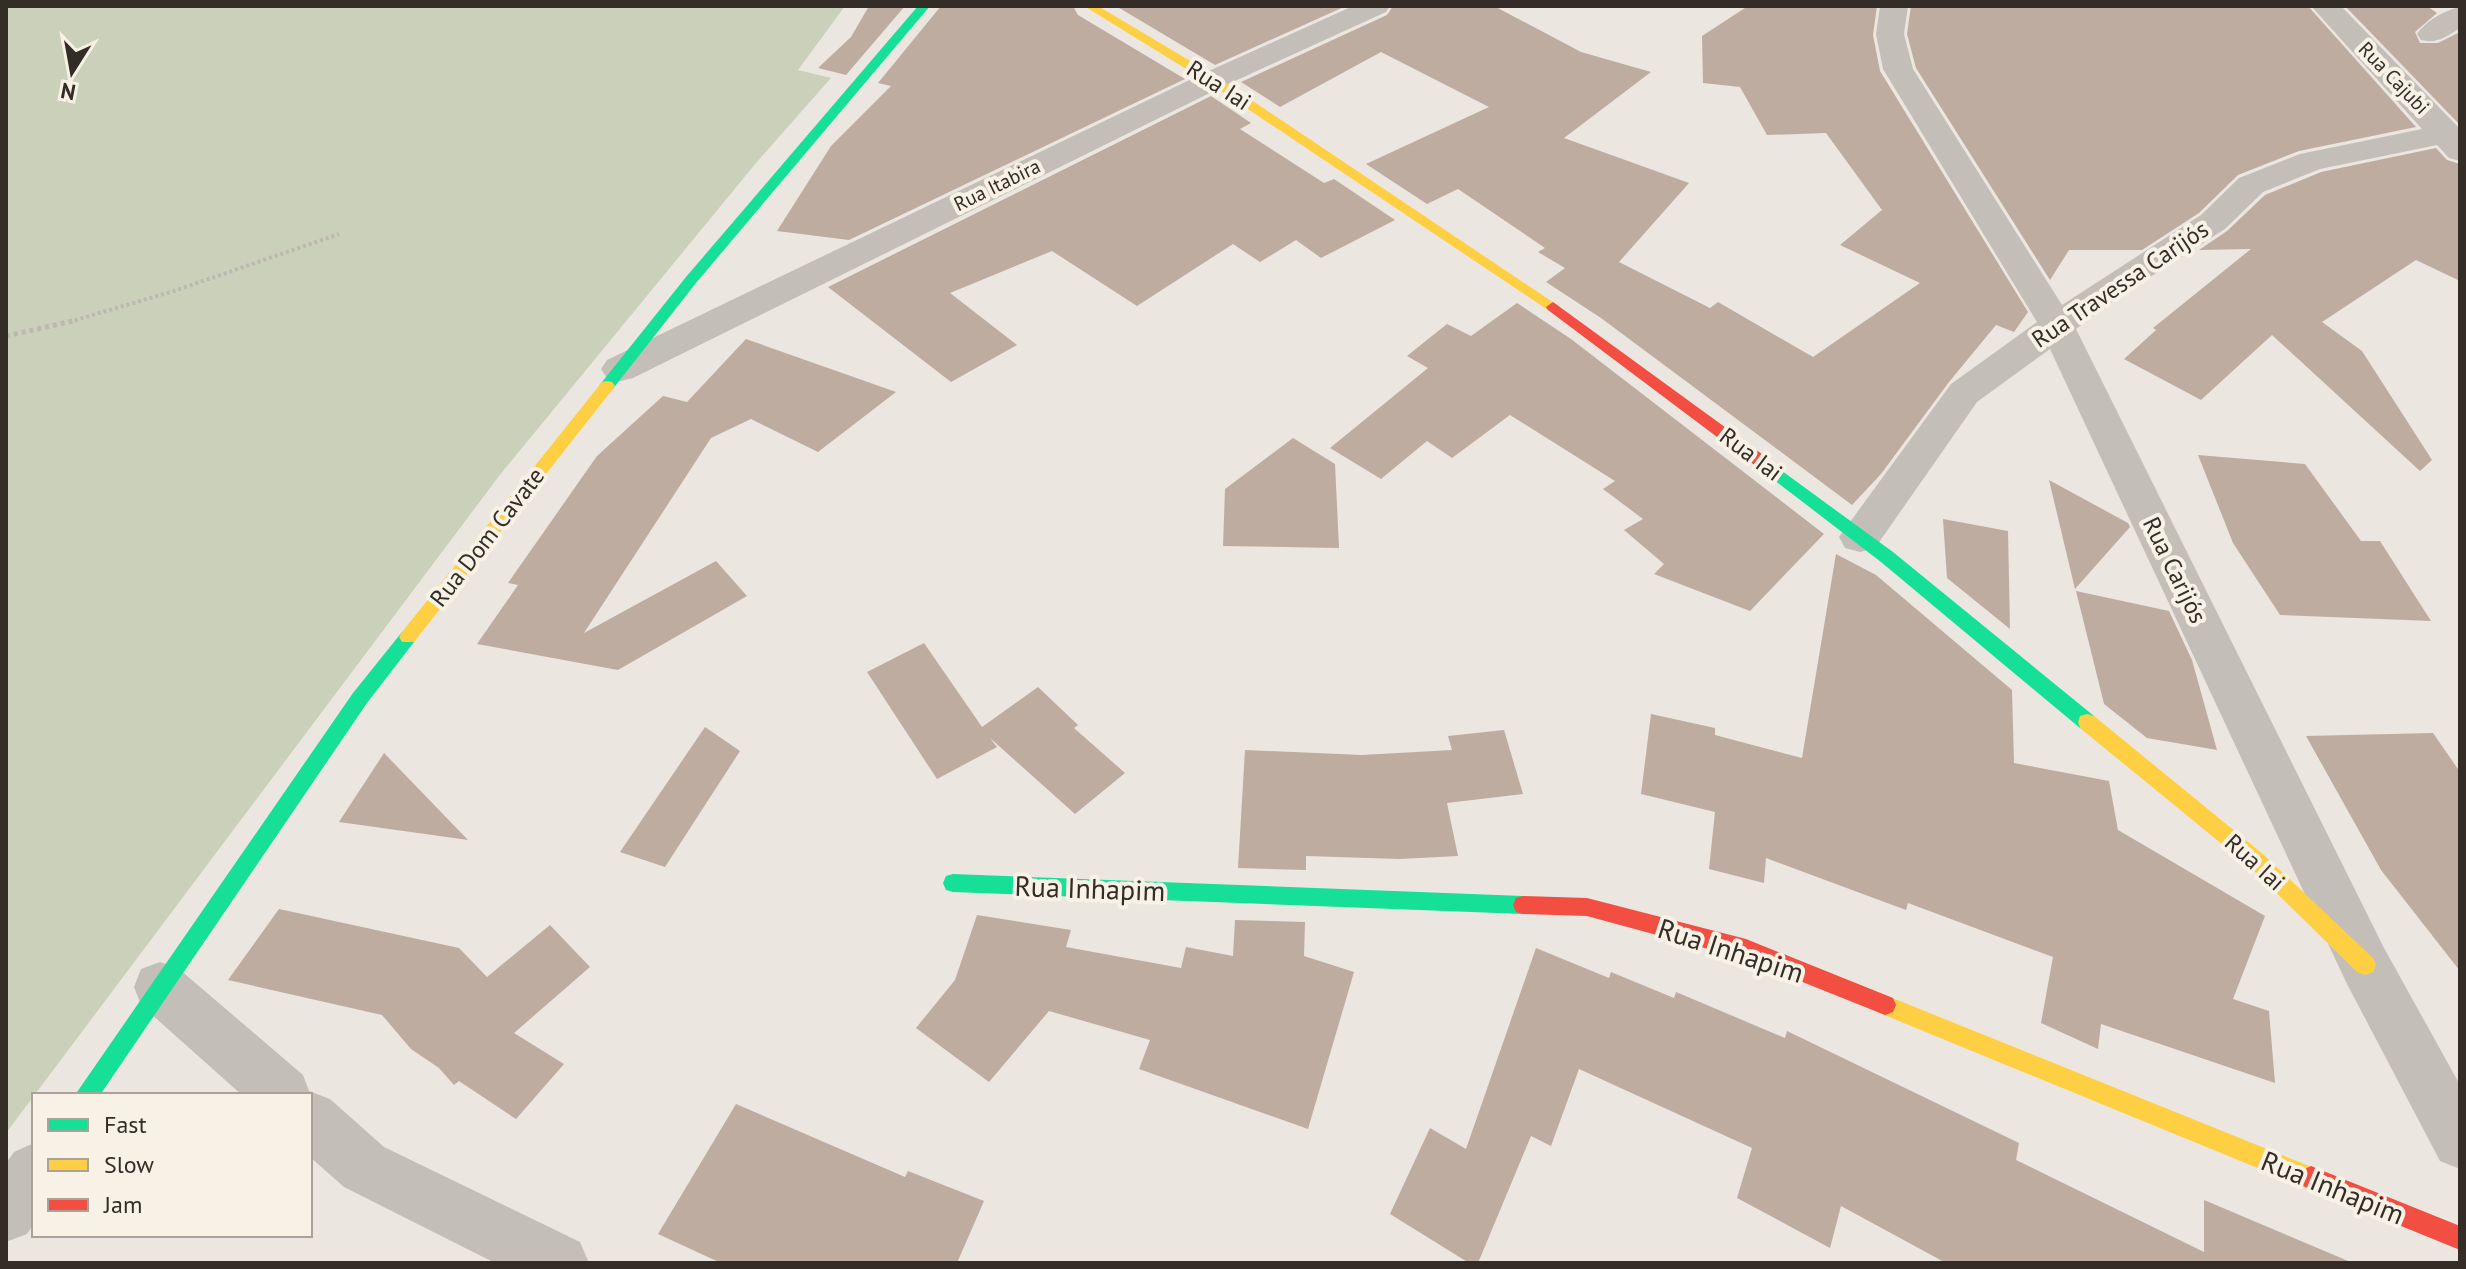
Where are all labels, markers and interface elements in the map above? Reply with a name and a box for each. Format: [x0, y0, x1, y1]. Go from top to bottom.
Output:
north arrow [32, 32, 112, 112]
street label: Rua Cajubi [2353, 36, 2435, 120]
street label: Rua Iai [1181, 53, 1257, 117]
text: N [58, 77, 78, 107]
street label: Rua Itabira [949, 153, 1045, 217]
street label: Rua Travessa Carijós [2026, 213, 2214, 355]
street label: Rua Iai [1713, 420, 1789, 488]
street label: Rua Dom Cavate [423, 461, 551, 613]
street label: Rua Carijós [2136, 512, 2214, 628]
street label: Rua Iai [2218, 827, 2292, 897]
street label: Rua Inhapim [1014, 867, 1166, 909]
street label: Rua Inhapim [1654, 909, 1808, 991]
legend [32, 1093, 312, 1237]
text: Fast [104, 1109, 147, 1140]
street label: Rua Inhapim [2256, 1142, 2410, 1232]
text: Slow [104, 1149, 154, 1180]
text: Jam [103, 1189, 142, 1220]

